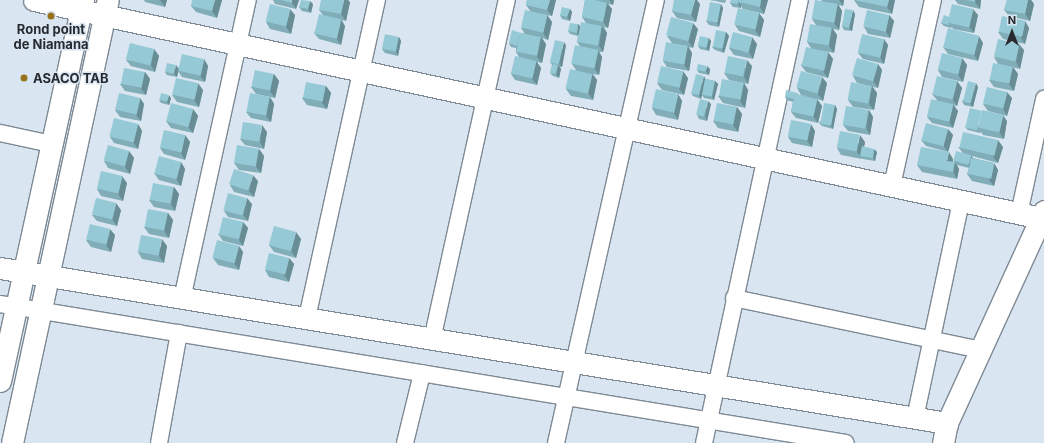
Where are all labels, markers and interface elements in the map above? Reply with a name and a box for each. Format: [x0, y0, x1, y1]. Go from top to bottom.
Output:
marker: Rond point de Niamana [46, 11, 56, 21]
north arrow [992, 12, 1032, 52]
text: N [1008, 13, 1016, 27]
place label: Rond point de Niamana [13, 22, 89, 53]
place label: ASACO TAB [33, 70, 109, 86]
marker: ASACO TAB [18, 72, 30, 84]

